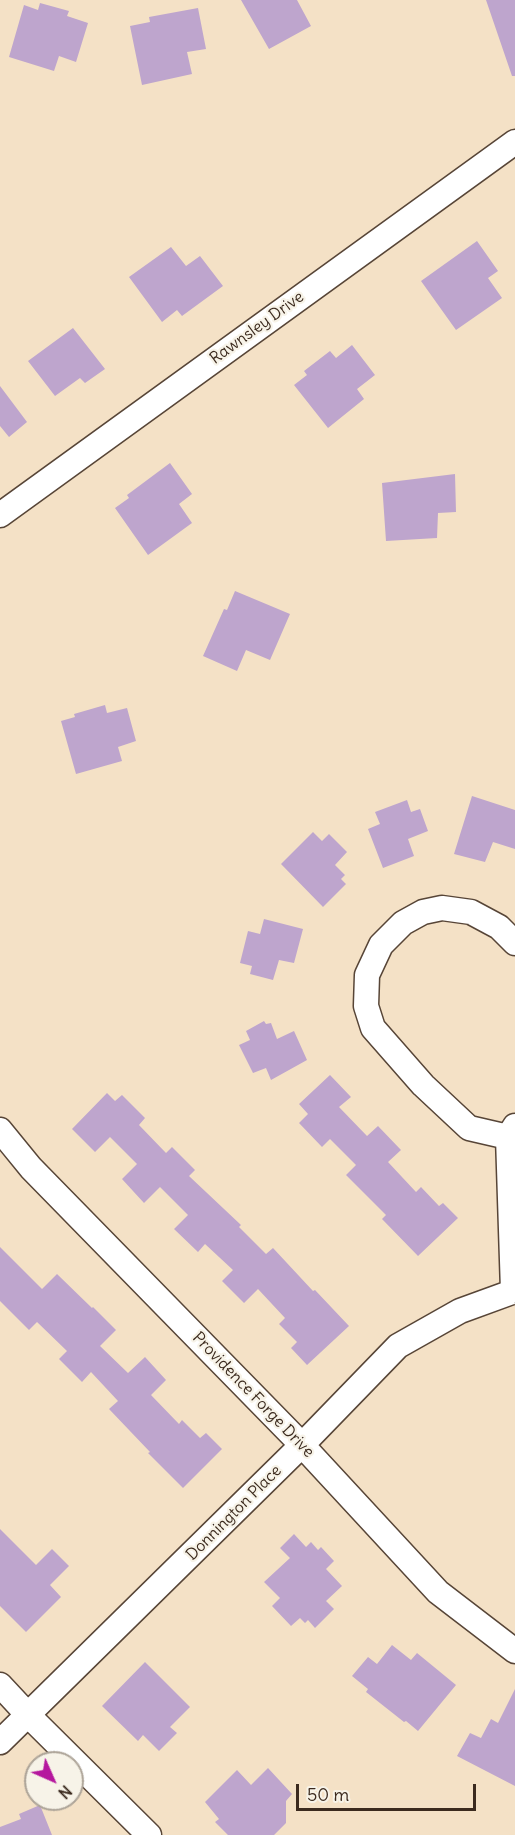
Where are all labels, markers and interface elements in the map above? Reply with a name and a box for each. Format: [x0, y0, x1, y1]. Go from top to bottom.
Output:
street label: Rawnsley Drive [206, 288, 308, 368]
street label: Providence Forge Drive [188, 1328, 318, 1462]
street label: Donnington Place [182, 1461, 286, 1565]
north arrow [24, 1751, 84, 1811]
scale bar [299, 1772, 479, 1810]
text: N [54, 1781, 76, 1803]
text: 50 m [307, 1783, 349, 1806]

